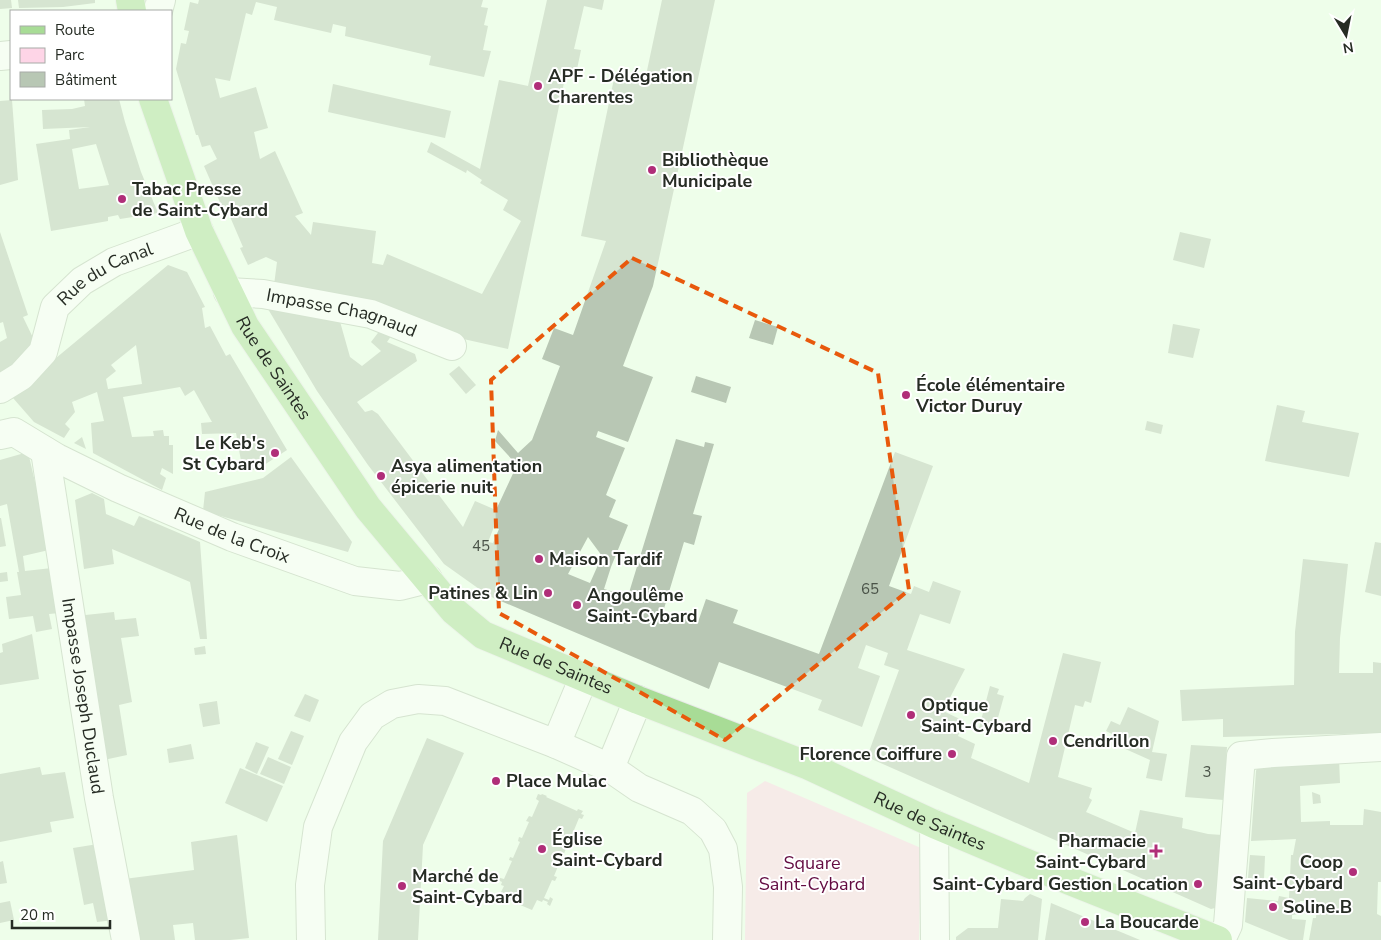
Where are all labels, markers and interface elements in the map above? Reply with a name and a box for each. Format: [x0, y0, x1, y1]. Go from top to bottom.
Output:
legend [10, 10, 172, 100]
north arrow [1321, 10, 1371, 60]
text: Route [55, 20, 95, 40]
text: N [1341, 37, 1355, 58]
text: Parc [55, 45, 84, 65]
place label: APF - Délégation Charentes [548, 64, 693, 109]
text: Bâtiment [55, 70, 117, 90]
marker: APF - Délégation Charentes [532, 80, 544, 92]
place label: Bibliothèque Municipale [662, 148, 769, 193]
marker: Bibliothèque Municipale [646, 164, 658, 176]
place label: Tabac Presse de Saint-Cybard [132, 177, 268, 222]
marker: Tabac Presse de Saint-Cybard [116, 193, 128, 205]
street label: Rue du Canal [52, 237, 157, 311]
street label: Impasse Chagnaud [264, 283, 420, 343]
street label: Rue de Saintes [230, 312, 317, 425]
place label: École élémentaire Victor Duruy [915, 373, 1065, 418]
marker: École élémentaire Victor Duruy [900, 389, 912, 401]
place label: Le Keb's St Cybard [182, 431, 265, 476]
marker: Le Keb's St Cybard [269, 447, 281, 459]
place label: Asya alimentation épicerie nuit [391, 454, 542, 499]
marker: Asya alimentation épicerie nuit [375, 470, 387, 482]
street label: Rue de la Croix [170, 501, 294, 569]
house number: 45 [472, 536, 490, 556]
place label: Maison Tardif [549, 547, 663, 571]
marker: Maison Tardif [533, 553, 545, 565]
house number: 65 [861, 579, 879, 599]
place label: Patines & Lin [428, 581, 538, 605]
place label: Angoulême Saint-Cybard [587, 583, 698, 628]
marker: Patines & Lin [542, 587, 554, 599]
street label: Impasse Joseph Duclaud [56, 596, 110, 796]
marker: Angoulême Saint-Cybard [571, 599, 583, 611]
street label: Rue de Saintes [496, 631, 616, 700]
place label: Optique Saint-Cybard [921, 693, 1032, 738]
marker: Optique Saint-Cybard [905, 709, 917, 721]
place label: Cendrillon [1063, 729, 1150, 753]
marker: Cendrillon [1047, 735, 1059, 747]
place label: Florence Coiffure [799, 742, 942, 766]
marker: Florence Coiffure [946, 748, 958, 760]
house number: 3 [1202, 762, 1212, 782]
place label: Place Mulac [506, 769, 607, 793]
marker: Place Mulac [490, 775, 502, 787]
street label: Rue de Saintes [870, 786, 990, 856]
place label: Église Saint-Cybard [552, 827, 663, 872]
place label: Pharmacie Saint-Cybard [1035, 829, 1146, 874]
marker: Église Saint-Cybard [536, 843, 548, 855]
marker: Pharmacie Saint-Cybard [1150, 845, 1162, 857]
place label: Coop Saint-Cybard [1232, 850, 1343, 895]
park label: Square Saint-Cybard [759, 851, 865, 896]
place label: Marché de Saint-Cybard [412, 864, 523, 909]
marker: Coop Saint-Cybard [1347, 866, 1359, 878]
place label: Saint-Cybard Gestion Location [933, 872, 1188, 896]
marker: Saint-Cybard Gestion Location [1192, 878, 1204, 890]
marker: Marché de Saint-Cybard [396, 880, 408, 892]
place label: Soline.B [1283, 895, 1352, 919]
scale bar [12, 898, 110, 930]
marker: Soline.B [1267, 901, 1279, 913]
text: 20 m [20, 905, 55, 925]
place label: La Boucarde [1095, 910, 1199, 934]
marker: La Boucarde [1079, 916, 1091, 928]

